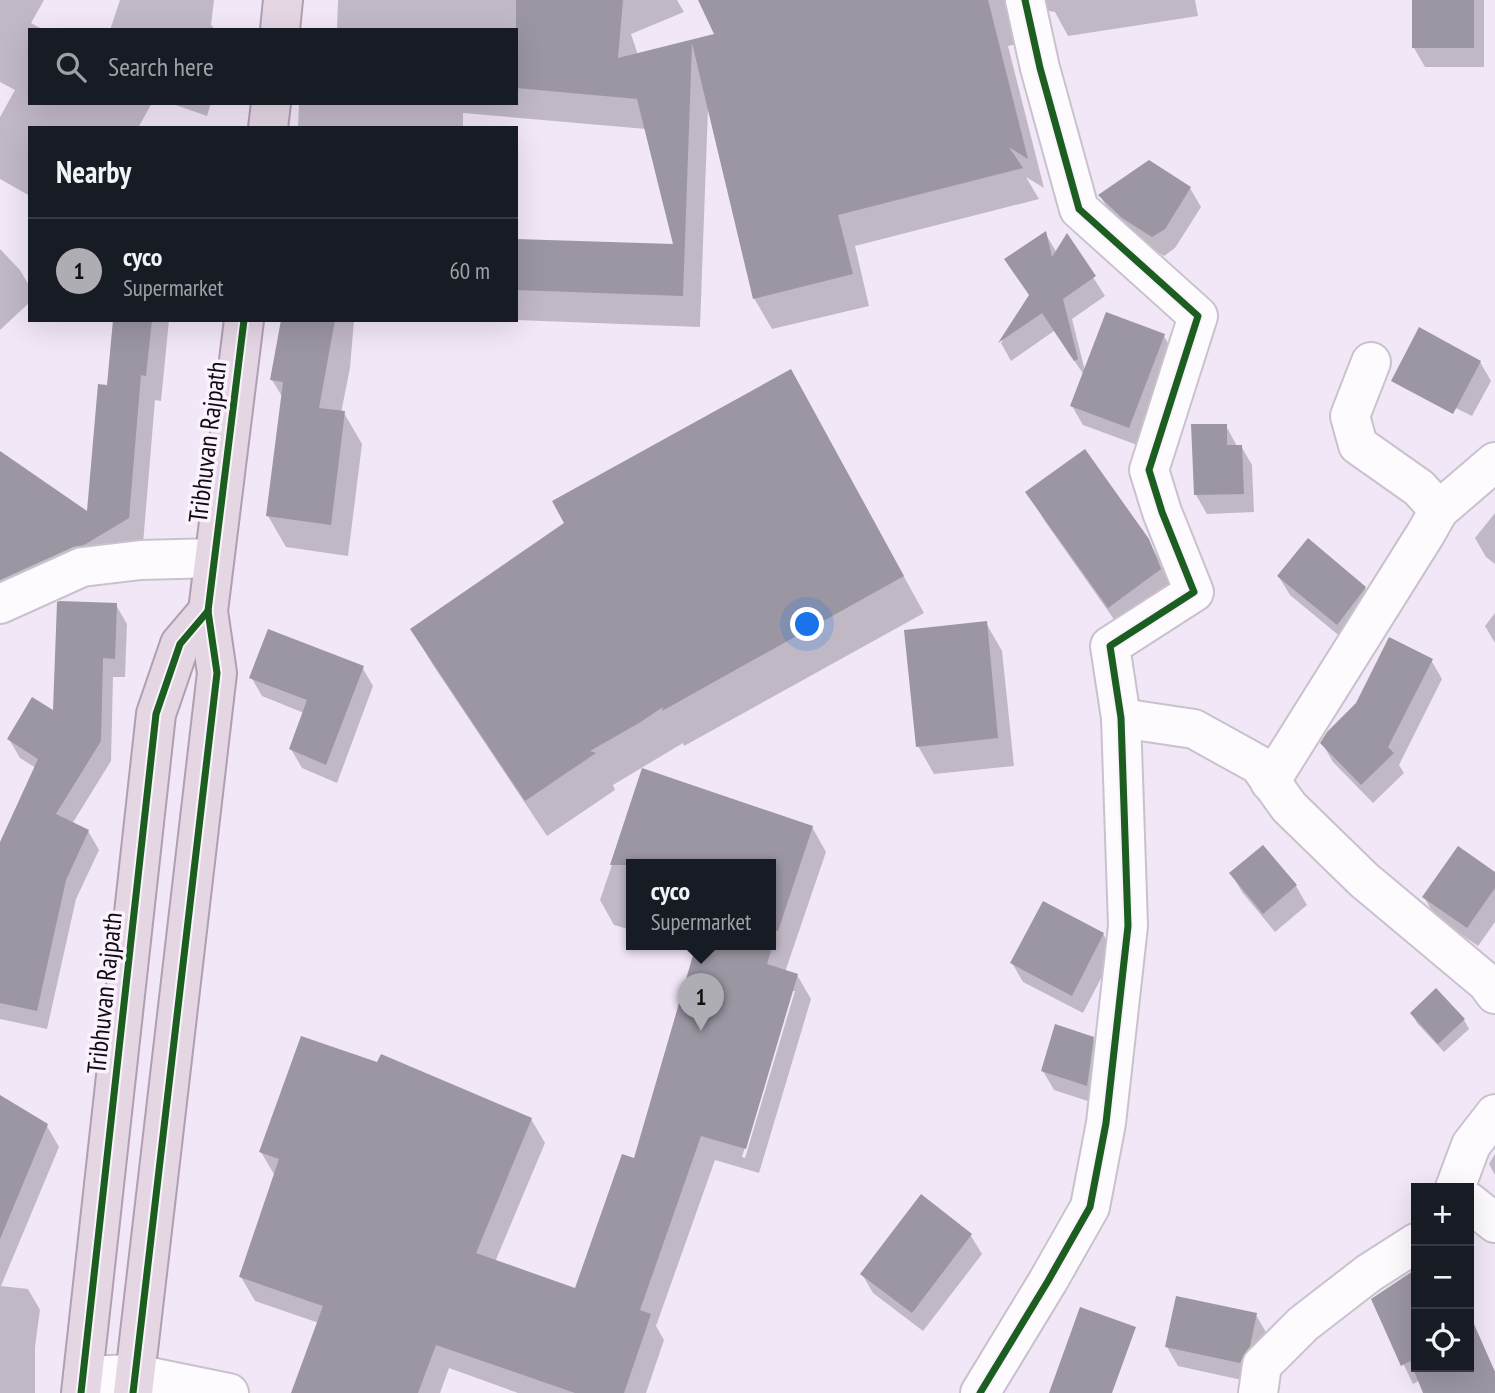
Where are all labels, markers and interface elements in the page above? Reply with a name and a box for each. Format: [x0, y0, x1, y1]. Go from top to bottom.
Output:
search box [28, 28, 518, 105]
icon: search [52, 48, 90, 86]
text: Search here [108, 50, 214, 83]
text: Nearby [56, 152, 131, 191]
text: cyco [123, 240, 162, 273]
text: 1 [74, 256, 85, 285]
text: 60 m [449, 256, 490, 285]
text: Supermarket [123, 273, 224, 302]
street label: Tribhuvan Rajpath [181, 359, 233, 525]
your location [790, 607, 824, 641]
popup [626, 859, 776, 950]
text: cyco [651, 874, 690, 907]
text: Supermarket [651, 907, 751, 936]
street label: Tribhuvan Rajpath [79, 911, 129, 1075]
pin: 1 [678, 973, 724, 1031]
map controls [1411, 1183, 1474, 1372]
button: + [1411, 1183, 1474, 1246]
button: − [1411, 1246, 1474, 1309]
button: locate [1411, 1309, 1474, 1372]

